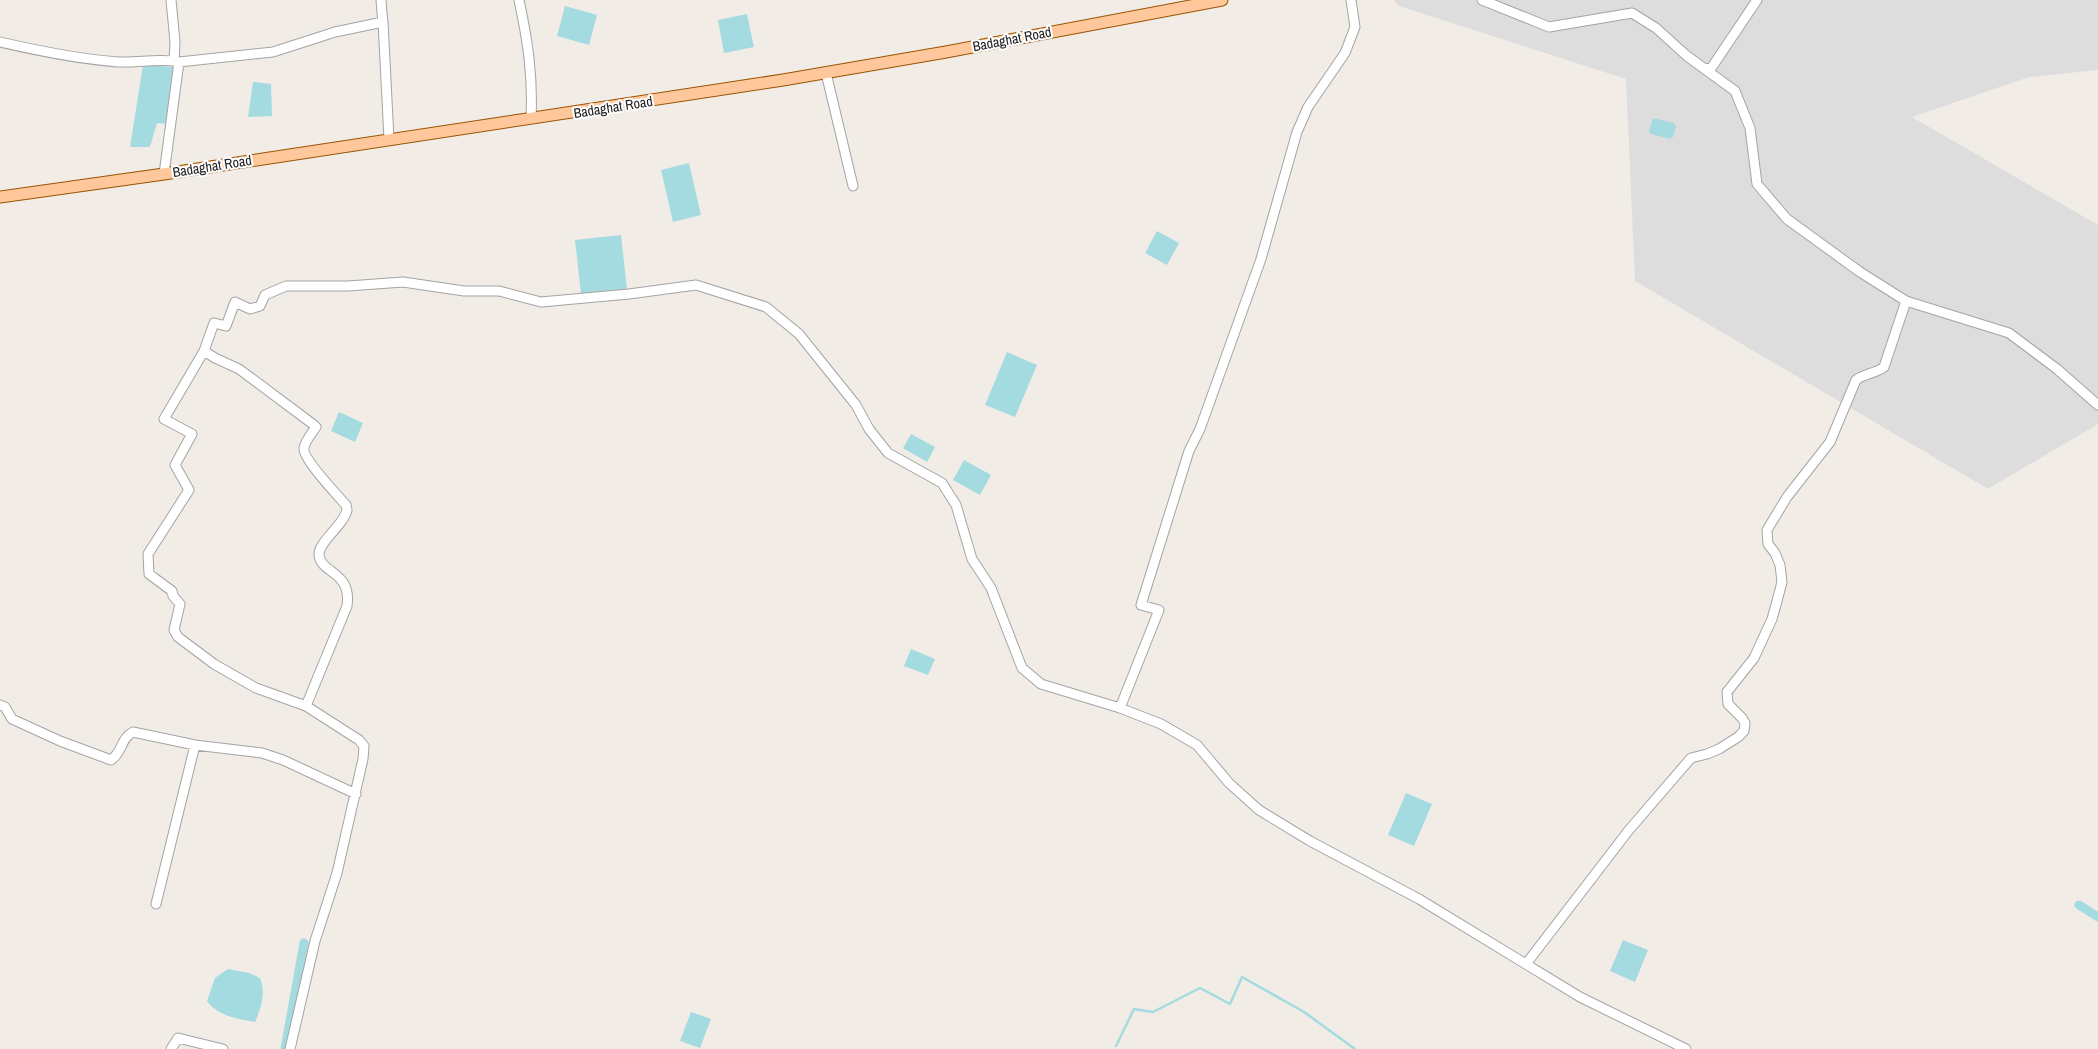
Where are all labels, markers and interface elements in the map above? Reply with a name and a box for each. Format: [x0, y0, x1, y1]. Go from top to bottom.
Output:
street label: Badaghat Road [971, 23, 1053, 55]
street label: Badaghat Road [572, 92, 654, 122]
street label: Badaghat Road [171, 151, 253, 181]

